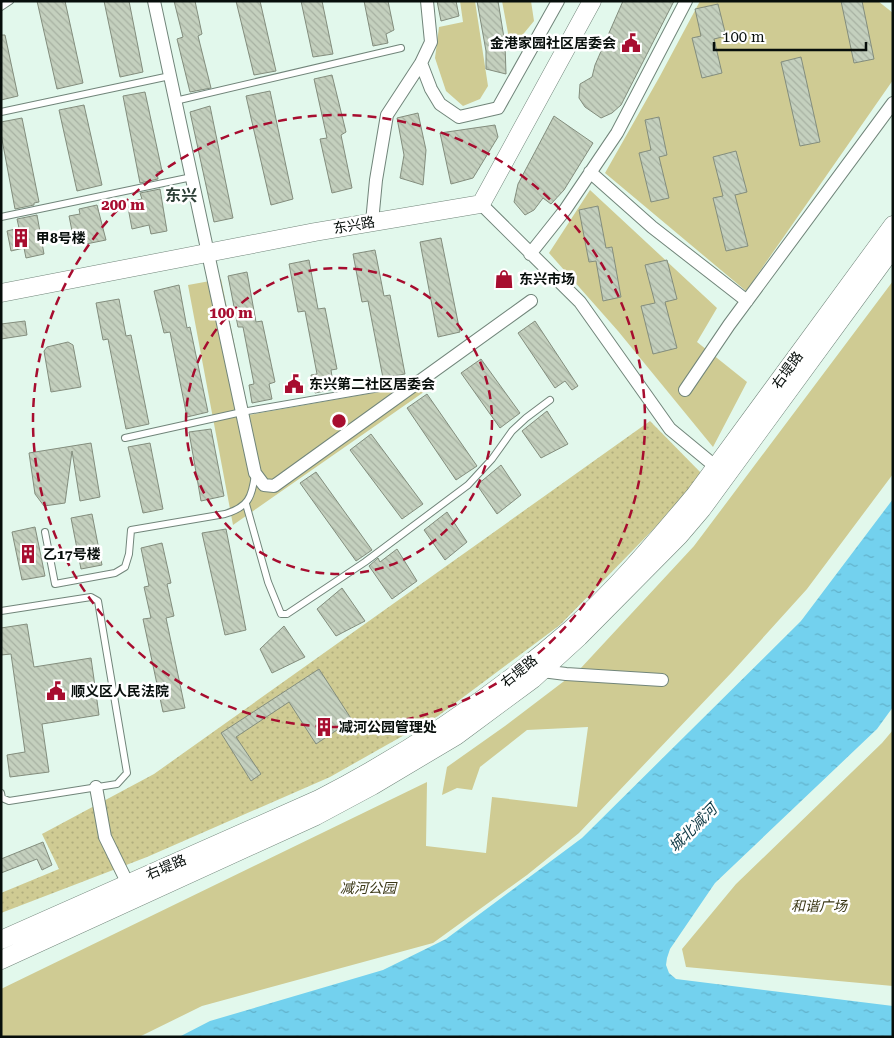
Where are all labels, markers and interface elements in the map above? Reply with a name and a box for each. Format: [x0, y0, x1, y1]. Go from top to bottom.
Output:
scale bar [714, 20, 866, 52]
text: 100 m [722, 28, 765, 46]
public building icon: 金港家园社区居委会 [620, 32, 642, 54]
place label: 金港家园社区居委会 [490, 35, 616, 51]
district label: 东兴 [165, 186, 197, 205]
text: 200 m [101, 196, 145, 214]
street label: 东兴路 [332, 213, 376, 237]
building icon: 甲8号楼 [10, 227, 32, 249]
place label: 甲8号楼 [36, 230, 86, 246]
shop icon: 东兴市场 [493, 268, 515, 290]
place label: 东兴市场 [519, 271, 575, 287]
text: 100 m [209, 304, 253, 322]
street label: 右堤路 [768, 348, 806, 392]
public building icon: 东兴第二社区居委会 [283, 373, 305, 395]
place label: 东兴第二社区居委会 [309, 376, 435, 392]
centre of rings [330, 412, 348, 430]
building icon: 乙17号楼 [17, 543, 39, 565]
place label: 乙17号楼 [43, 546, 101, 562]
street label: 右堤路 [498, 652, 540, 690]
public building icon: 顺义区人民法院 [45, 680, 67, 702]
place label: 顺义区人民法院 [71, 683, 169, 699]
building icon: 减河公园管理处 [313, 716, 335, 738]
place label: 减河公园管理处 [339, 719, 437, 735]
water label: 城北减河 [665, 798, 723, 856]
street label: 右堤路 [144, 851, 188, 883]
park label: 减河公园 [340, 880, 398, 896]
park label: 和谐广场 [791, 898, 848, 914]

